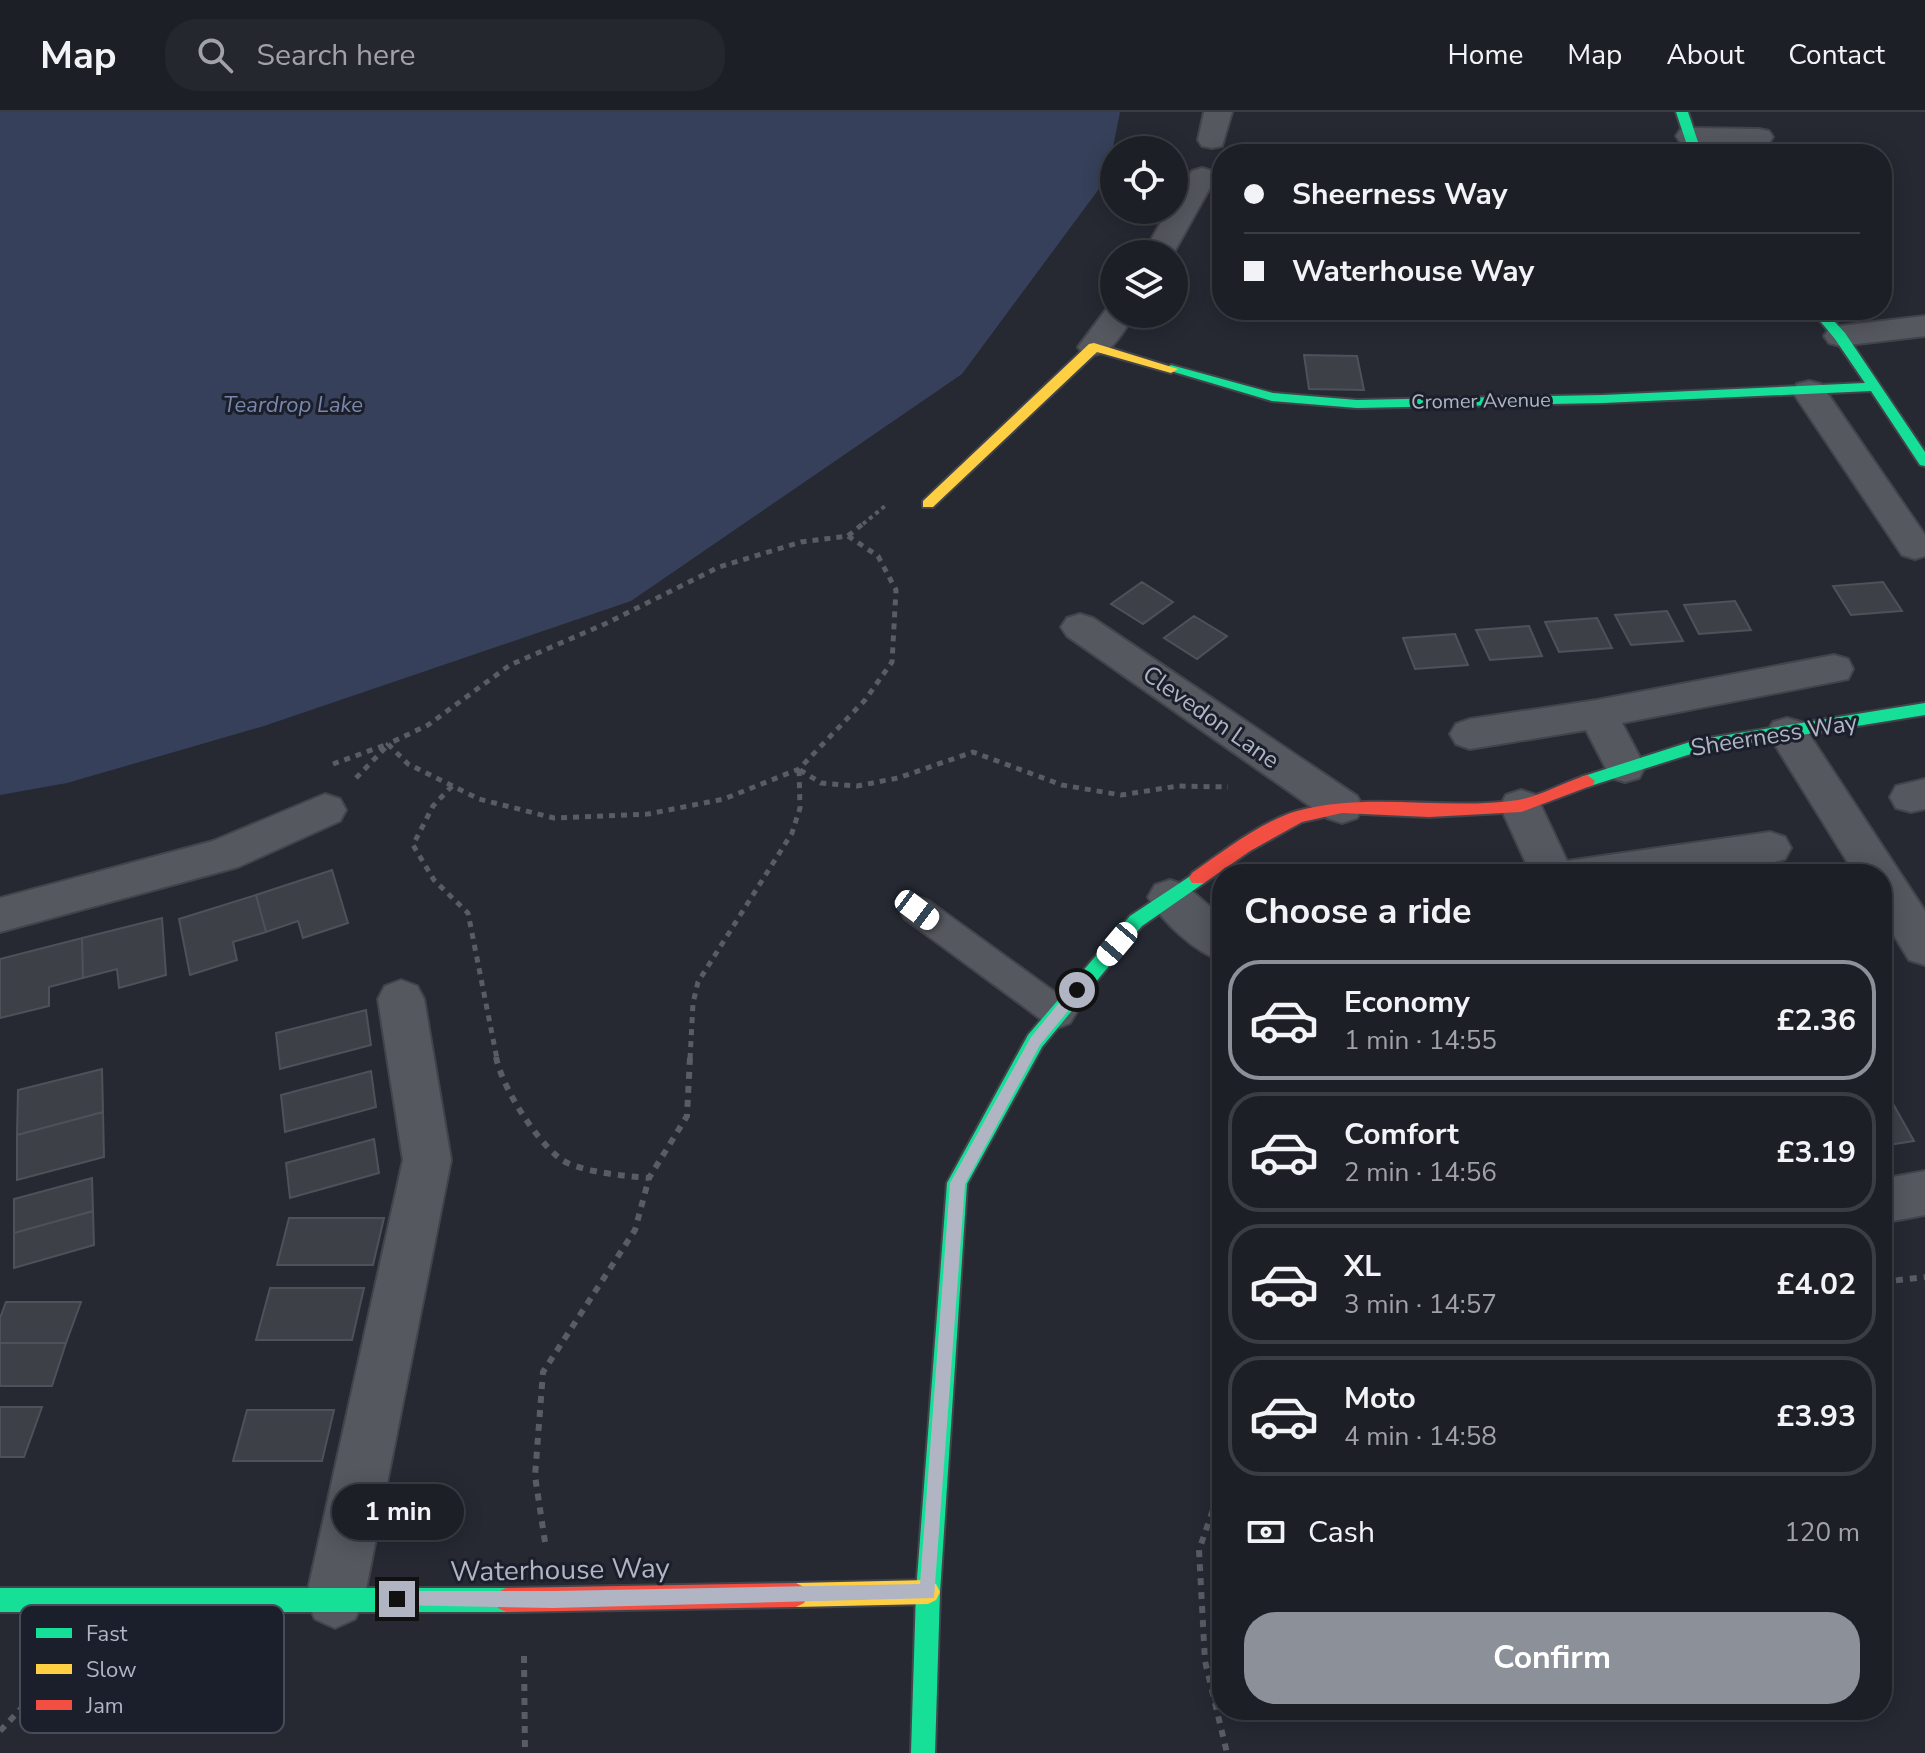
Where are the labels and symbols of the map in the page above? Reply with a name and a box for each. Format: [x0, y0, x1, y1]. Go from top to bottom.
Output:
street label: Cromer Avenue [1411, 386, 1551, 416]
water label: Teardrop Lake [223, 390, 363, 420]
street label: Clevedon Lane [1136, 658, 1286, 776]
street label: Sheerness Way [1688, 706, 1860, 764]
car [891, 886, 943, 934]
car [1092, 918, 1142, 970]
route start [1059, 972, 1095, 1008]
callout: 1 min [331, 1483, 463, 1539]
street label: Waterhouse Way [450, 1549, 671, 1591]
route end [379, 1581, 415, 1617]
legend [20, 1605, 284, 1733]
text: Fast [86, 1619, 128, 1649]
text: Slow [86, 1655, 137, 1685]
text: Jam [85, 1691, 124, 1721]

